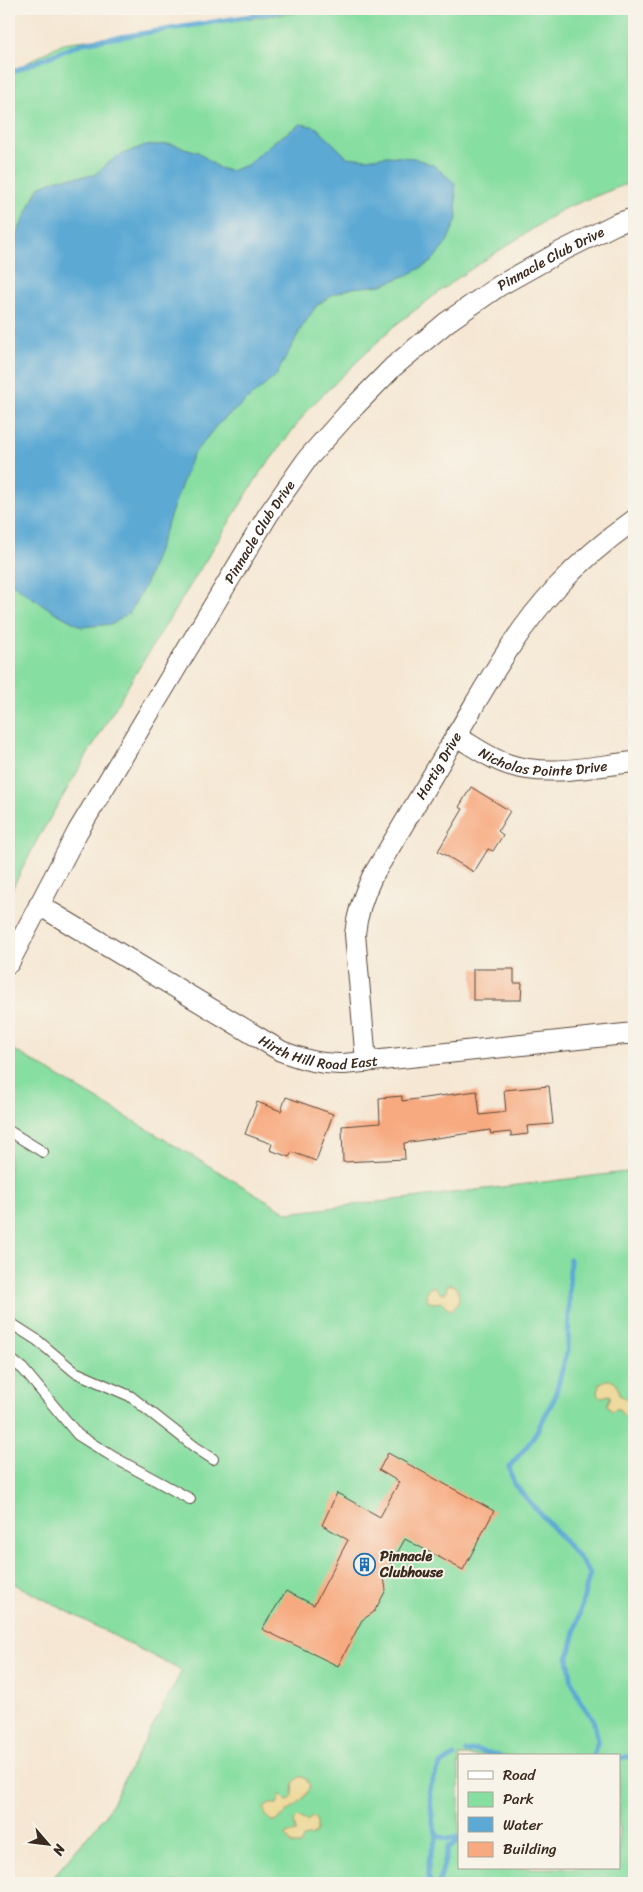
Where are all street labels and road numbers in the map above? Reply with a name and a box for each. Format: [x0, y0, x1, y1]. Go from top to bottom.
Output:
street label: Pinnacle Club Drive [493, 220, 609, 298]
street label: Pinnacle Club Drive [218, 475, 302, 588]
street label: Hartig Drive [409, 727, 469, 805]
street label: Nicholas Pointe Drive [474, 741, 609, 784]
street label: Hirth Hill Road East [254, 1028, 379, 1077]

